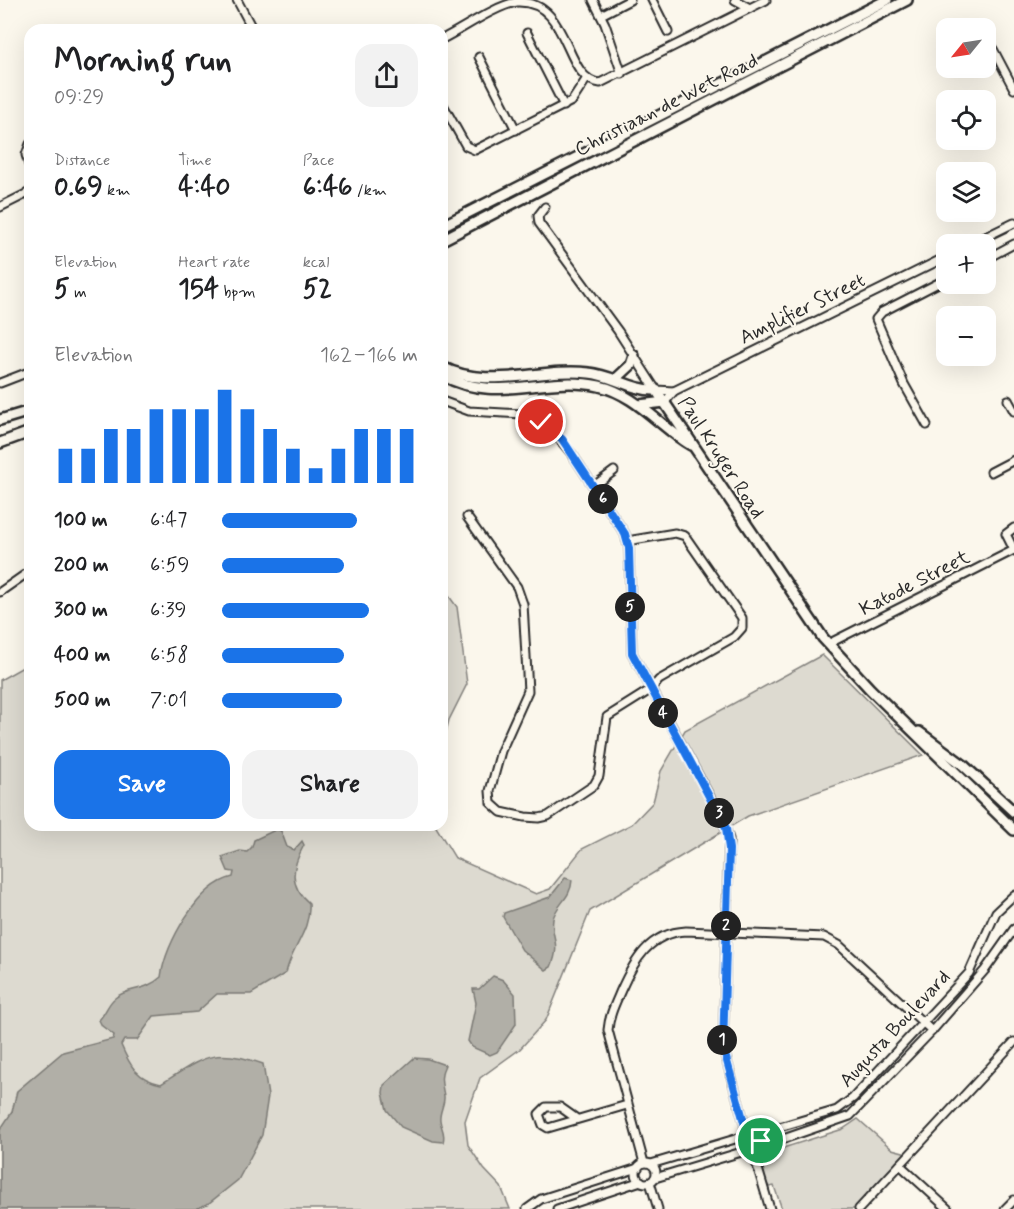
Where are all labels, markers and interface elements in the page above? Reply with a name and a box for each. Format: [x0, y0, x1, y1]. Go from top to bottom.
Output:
north arrow [936, 18, 996, 78]
map controls [936, 18, 996, 366]
text: Morning run [54, 39, 232, 83]
button: share [355, 44, 418, 107]
street label: Christiaan de Wet Road [570, 47, 763, 163]
text: 09:29 [54, 84, 104, 111]
button: locate [936, 90, 996, 150]
text: Distance [54, 150, 110, 171]
text: Time [178, 150, 212, 171]
text: Pace [303, 150, 335, 171]
button: layers [936, 162, 996, 222]
text: 0.69 [54, 171, 103, 205]
text: 4:40 [178, 171, 230, 205]
text: 6:46 [303, 171, 352, 205]
text: km [103, 180, 130, 201]
text: /km [352, 180, 387, 201]
button: + [936, 234, 996, 294]
text: Elevation [54, 252, 117, 273]
text: Heart rate [178, 252, 250, 273]
text: kcal [303, 252, 330, 273]
street label: Amplifier Street [735, 267, 870, 351]
text: 5 [54, 273, 70, 307]
text: 154 [178, 273, 219, 307]
text: 52 [303, 273, 332, 307]
text: m [70, 282, 87, 303]
text: bpm [219, 282, 256, 303]
button: − [936, 306, 996, 366]
text: Elevation [54, 342, 133, 369]
text: 162–166 m [320, 342, 418, 369]
street label: Paul Kruger Road [669, 391, 770, 525]
pin [515, 396, 566, 447]
icon: check [524, 405, 557, 438]
pin: 6 [588, 484, 618, 514]
text: 6 [599, 488, 607, 509]
text: 100 m [54, 507, 108, 534]
text: 6:47 [150, 507, 187, 534]
street label: Katode Street [855, 544, 975, 623]
text: 200 m [54, 552, 109, 579]
text: 6:59 [150, 552, 190, 579]
pin: 5 [615, 592, 645, 622]
text: 5 [625, 596, 635, 617]
text: 300 m [54, 597, 108, 624]
text: 6:39 [150, 597, 187, 624]
text: 400 m [54, 642, 110, 669]
text: 6:58 [150, 642, 189, 669]
text: 500 m [54, 687, 111, 714]
text: 7:01 [150, 687, 187, 714]
pin: 4 [648, 698, 678, 728]
text: 4 [658, 702, 668, 723]
button: Save [54, 750, 230, 819]
button: Share [242, 750, 418, 819]
pin: 3 [704, 798, 734, 828]
text: 3 [715, 802, 723, 823]
pin: 2 [711, 911, 741, 941]
text: 2 [722, 915, 730, 936]
street label: Augusta Boulevard [834, 964, 957, 1094]
pin: 1 [707, 1025, 737, 1055]
text: 1 [718, 1029, 726, 1050]
pin [735, 1115, 786, 1166]
icon: arrive [744, 1124, 777, 1157]

